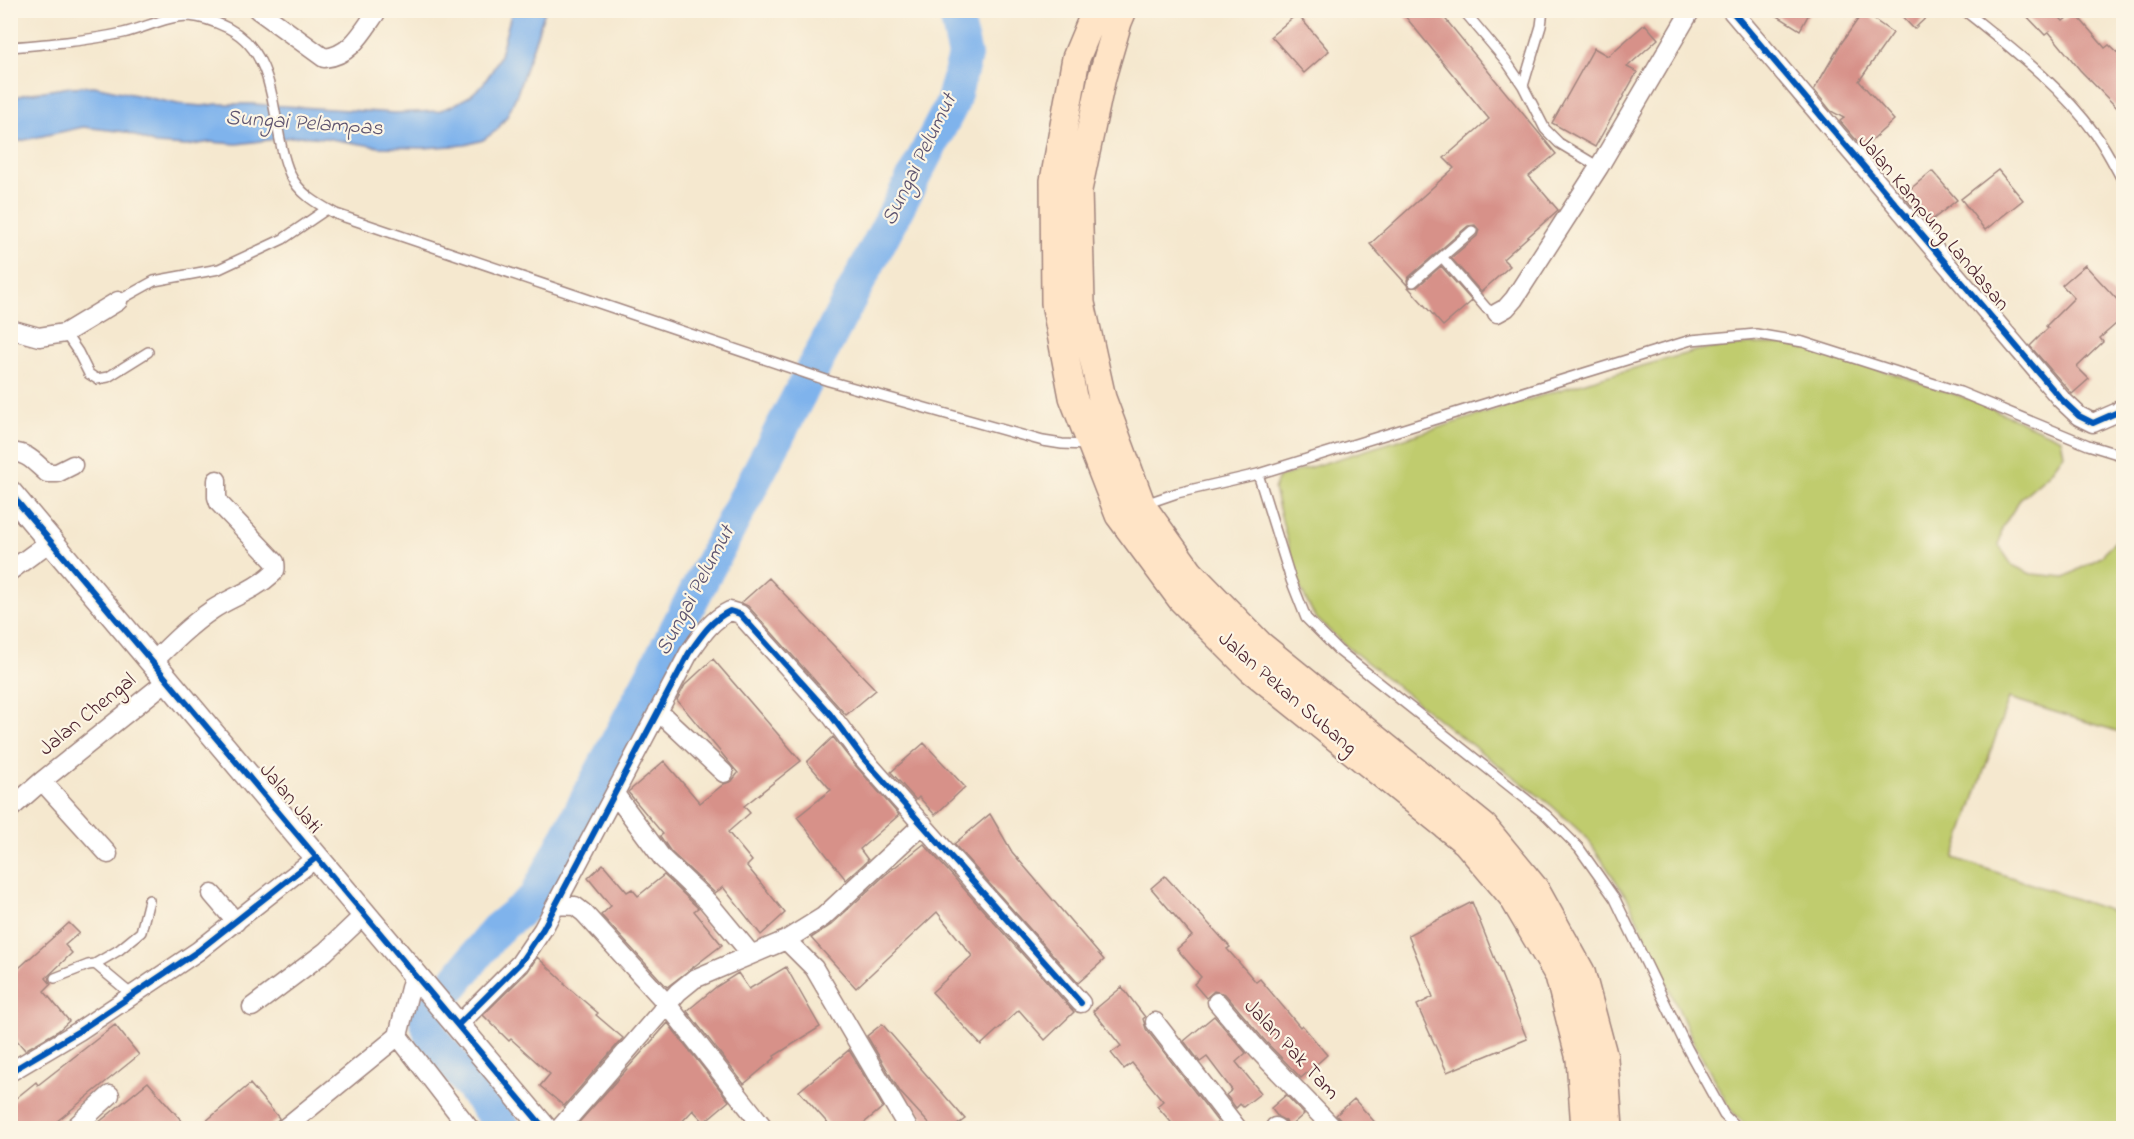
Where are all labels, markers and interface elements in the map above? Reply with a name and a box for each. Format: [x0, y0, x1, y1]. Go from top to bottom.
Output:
water label: Sungai Pelumut [874, 86, 967, 231]
water label: Sungai Pelampas [224, 103, 385, 146]
street label: Jalan Kampung Landasan [1848, 128, 2016, 319]
water label: Sungai Pelumut [648, 518, 745, 662]
street label: Jalan Pekan Subang [1209, 625, 1363, 765]
street label: Jalan Chengal [33, 666, 144, 765]
street label: Jalan Jati [251, 757, 329, 841]
street label: Jalan Pak Tam [1236, 993, 1346, 1107]

